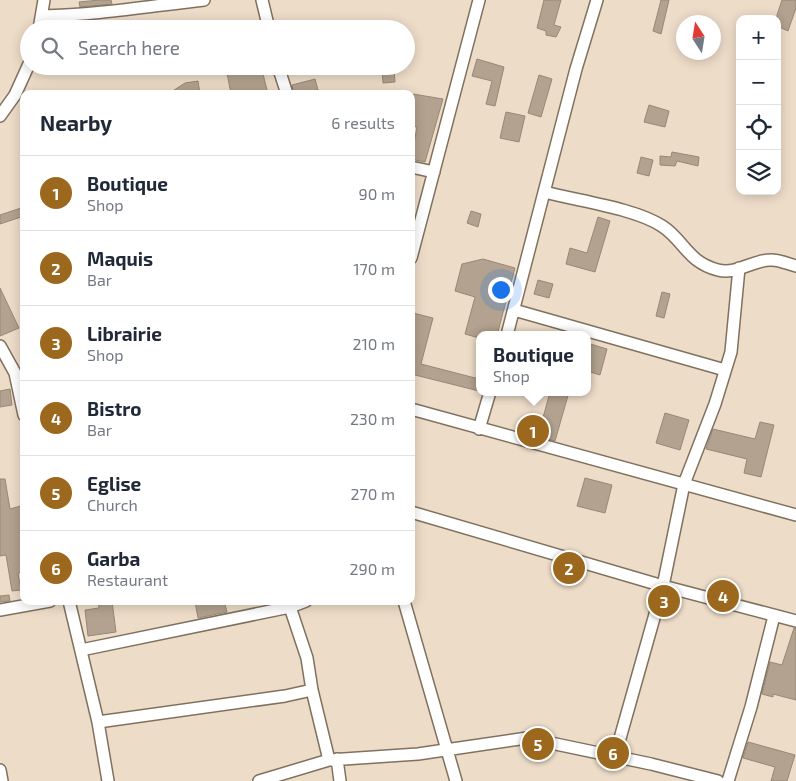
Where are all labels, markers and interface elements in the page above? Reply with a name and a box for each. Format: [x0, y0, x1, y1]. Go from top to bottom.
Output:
north arrow [676, 15, 721, 60]
map controls [736, 15, 781, 195]
button: + [736, 15, 781, 60]
search box [20, 20, 415, 75]
icon: search [38, 34, 66, 62]
text: Search here [78, 36, 180, 59]
button: − [736, 60, 781, 105]
button: locate [736, 105, 781, 150]
text: Nearby [40, 110, 112, 135]
text: 6 results [331, 113, 395, 132]
button: layers [736, 150, 781, 195]
text: Boutique [87, 172, 168, 195]
text: 1 [53, 184, 59, 203]
text: 90 m [359, 184, 395, 203]
text: Shop [87, 195, 124, 214]
text: Maquis [87, 247, 153, 270]
text: 2 [51, 259, 61, 278]
text: 170 m [353, 259, 395, 278]
text: Bar [87, 270, 112, 289]
your location [488, 277, 514, 303]
text: Librairie [87, 322, 162, 345]
popup [476, 331, 591, 396]
text: 3 [51, 334, 61, 353]
text: 210 m [352, 334, 395, 353]
text: Boutique [493, 343, 574, 366]
text: Shop [87, 345, 124, 364]
text: Shop [493, 366, 530, 385]
text: Bistro [87, 397, 141, 420]
text: 4 [51, 409, 61, 428]
text: 230 m [350, 409, 395, 428]
pin: 1 [517, 412, 549, 450]
text: Bar [87, 420, 112, 439]
text: Eglise [87, 472, 141, 495]
text: 5 [52, 484, 60, 503]
text: 270 m [351, 484, 395, 503]
text: Church [87, 495, 138, 514]
text: Garba [87, 547, 140, 570]
pin: 2 [553, 549, 585, 587]
text: 6 [51, 559, 61, 578]
text: 290 m [350, 559, 395, 578]
text: Restaurant [87, 570, 168, 589]
pin: 4 [707, 577, 739, 615]
pin: 3 [648, 582, 680, 620]
pin: 5 [522, 725, 554, 763]
pin: 6 [597, 734, 629, 772]

